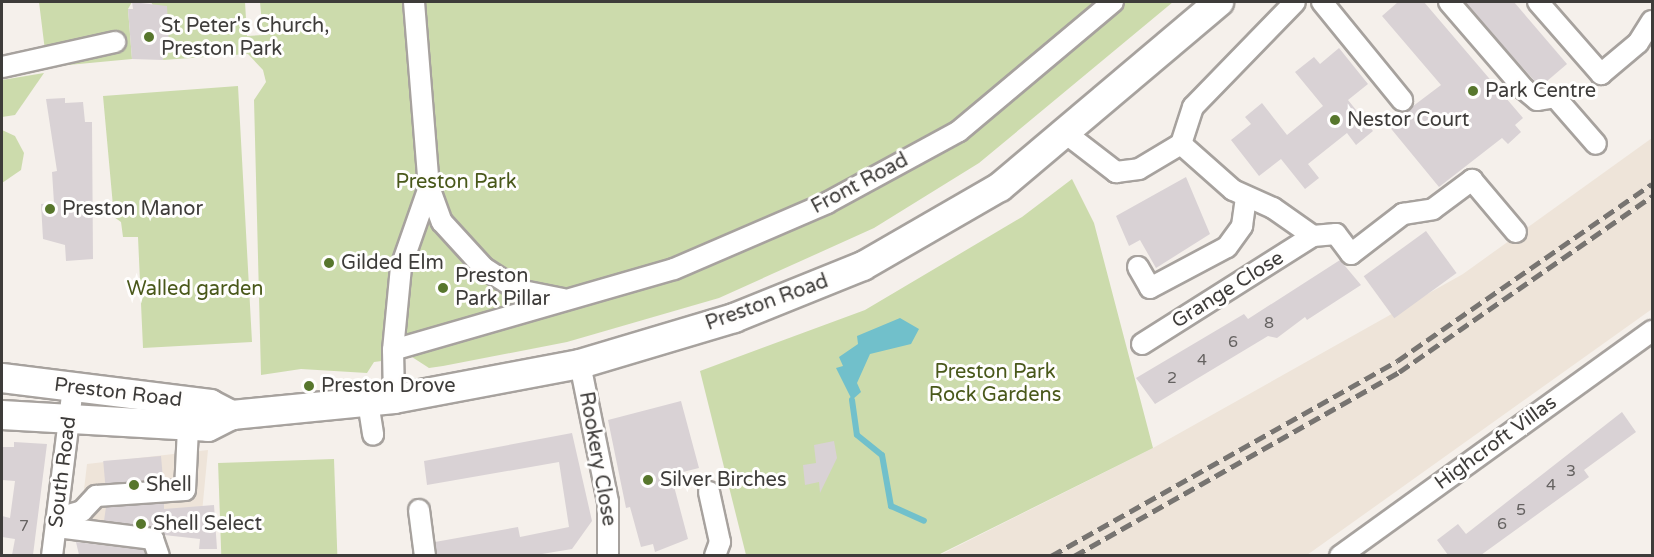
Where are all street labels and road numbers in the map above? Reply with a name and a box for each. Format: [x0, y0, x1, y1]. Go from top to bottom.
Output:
street label: Front Road [807, 148, 913, 220]
street label: Grange Close [1168, 246, 1288, 334]
street label: Preston Road [702, 270, 832, 336]
street label: Preston Road [53, 373, 183, 413]
street label: Rookery Close [573, 390, 621, 528]
street label: Highcroft Villas [1430, 391, 1562, 495]
street label: South Road [44, 415, 82, 529]

